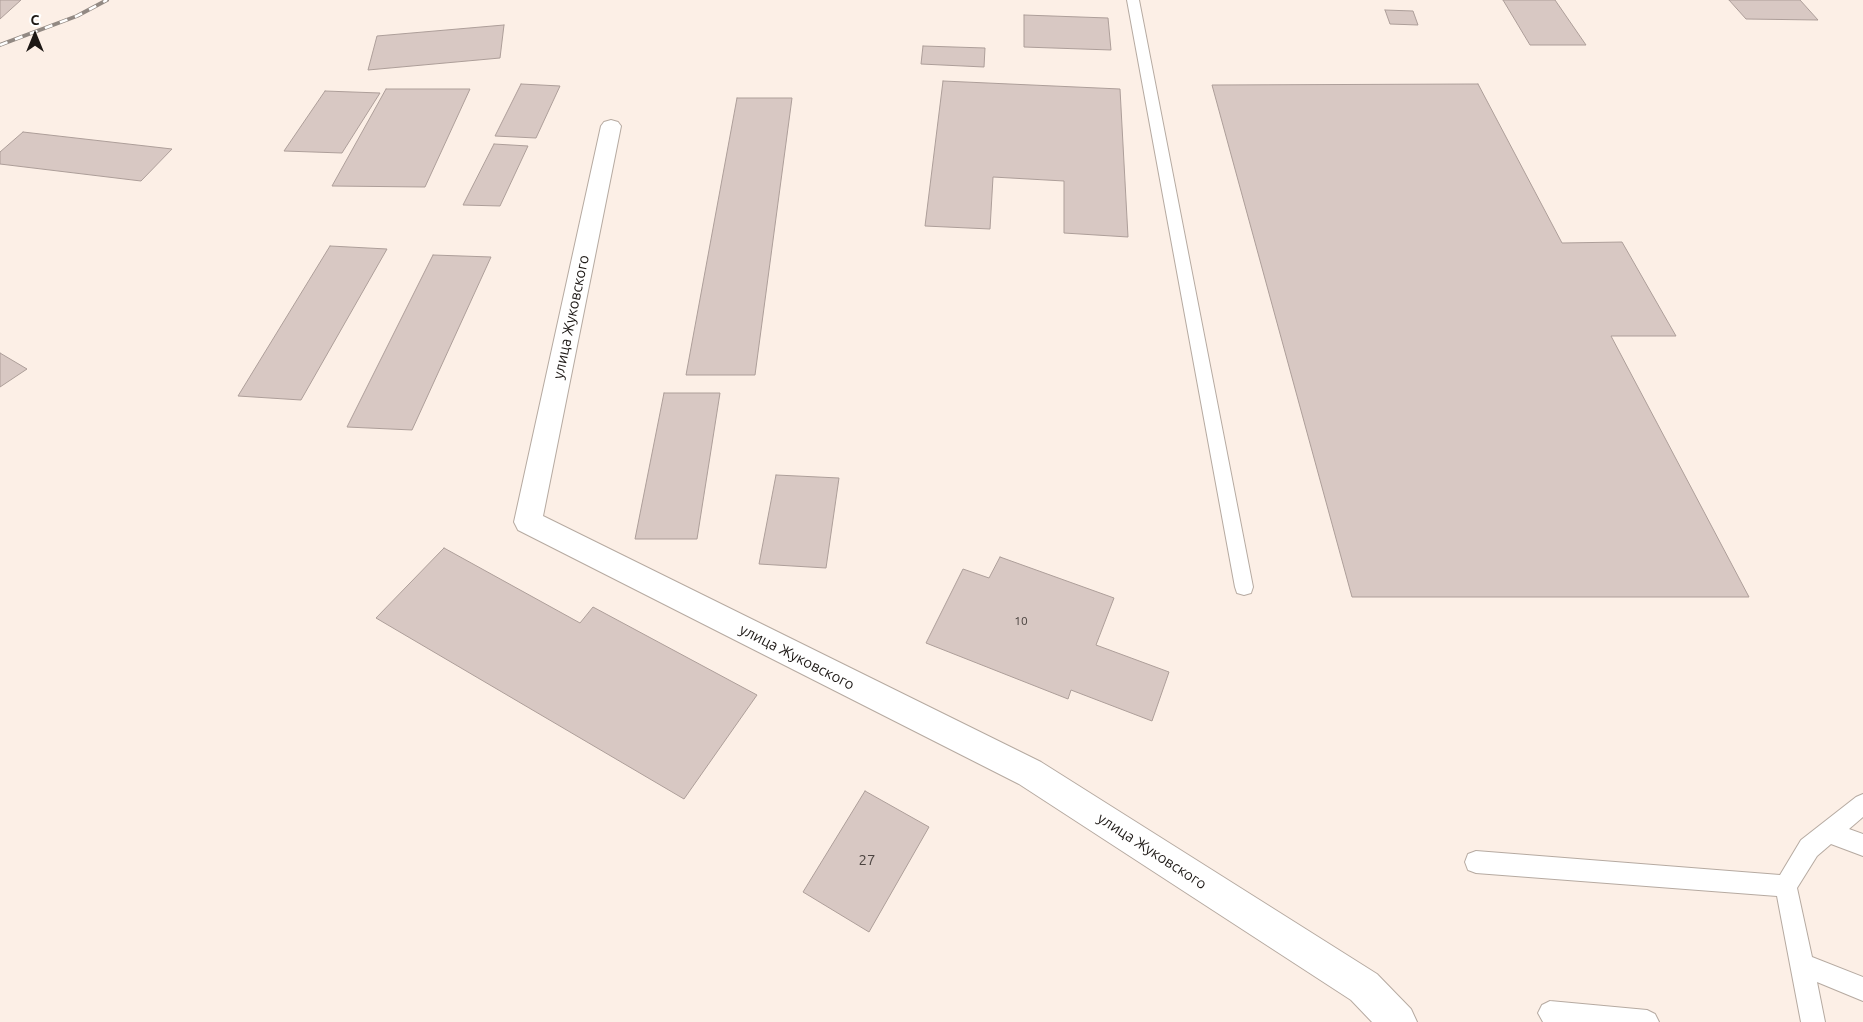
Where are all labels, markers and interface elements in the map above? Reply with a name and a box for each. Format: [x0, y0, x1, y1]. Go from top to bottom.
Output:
north arrow [10, 10, 60, 60]
text: С [31, 12, 39, 28]
street label: улица Жуковского [549, 253, 593, 381]
house number: 10 [1014, 614, 1028, 628]
street label: улица Жуковского [736, 620, 858, 694]
street label: улица Жуковского [1094, 809, 1210, 893]
house number: 27 [859, 851, 875, 869]

